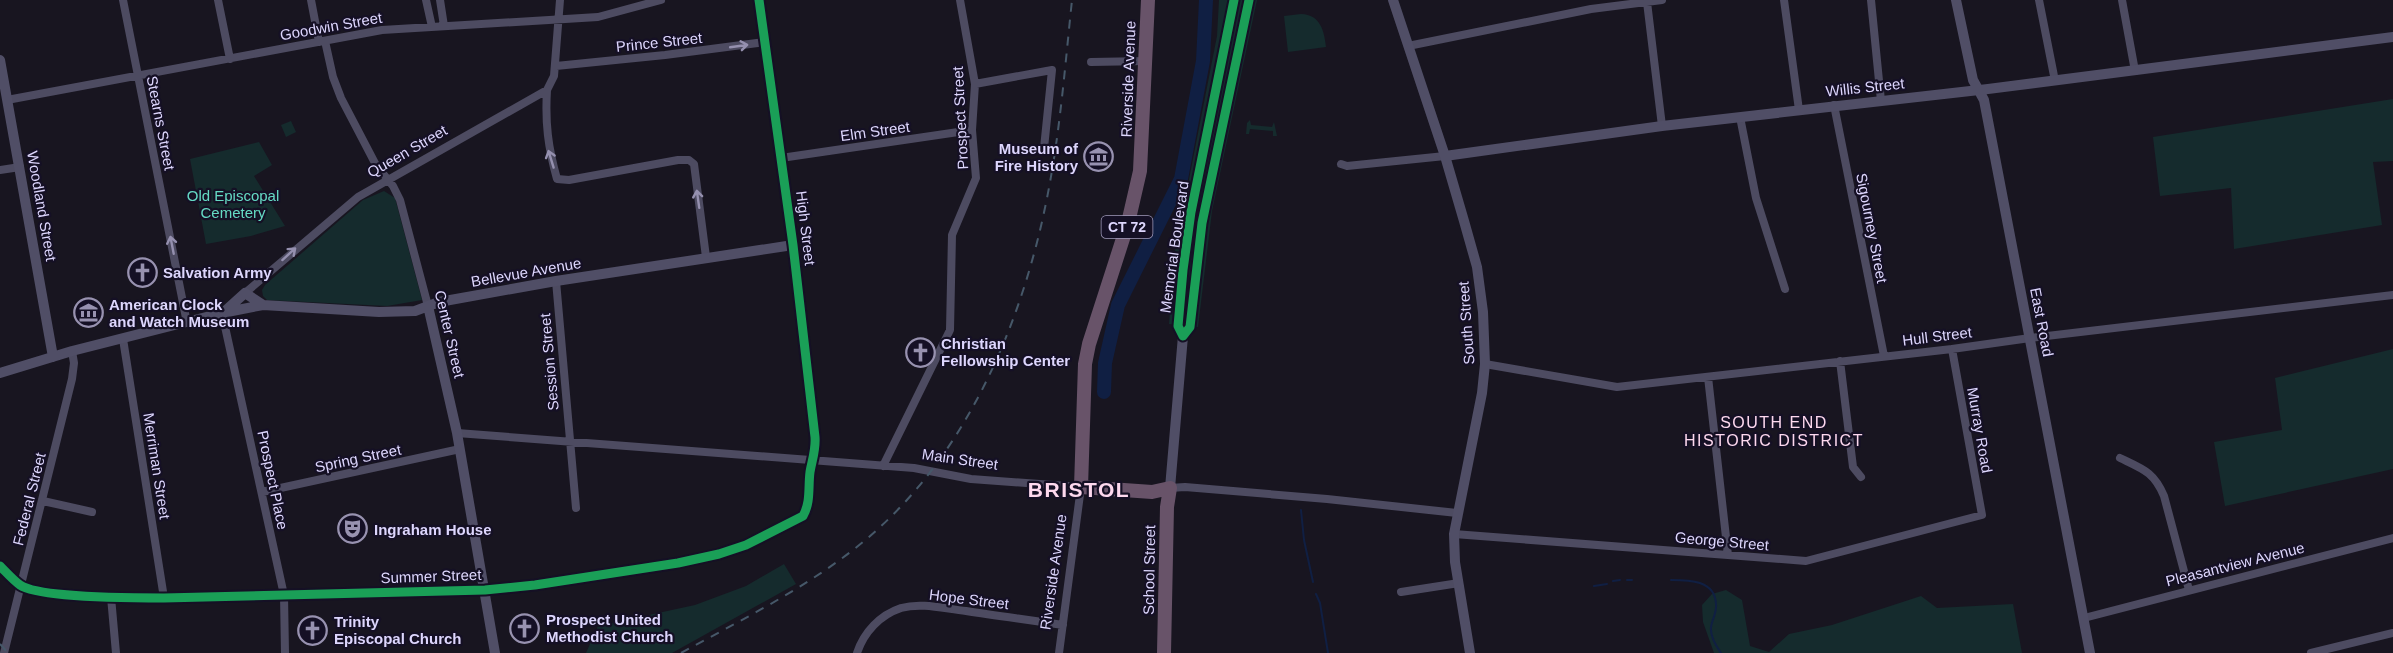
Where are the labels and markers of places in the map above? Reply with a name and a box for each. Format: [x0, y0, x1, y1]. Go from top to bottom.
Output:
place label: Museum of Fire History [995, 140, 1079, 174]
museum icon: Museum of Fire History [1083, 141, 1115, 173]
church icon: Salvation Army [126, 256, 158, 288]
place label: Salvation Army [163, 264, 272, 281]
place label: American Clock and Watch Museum [109, 296, 249, 330]
museum icon: American Clock and Watch Museum [72, 297, 104, 329]
place label: Christian Fellowship Center [941, 335, 1070, 369]
church icon: Christian Fellowship Center [904, 336, 936, 368]
theatre icon: Ingraham House [337, 513, 369, 545]
place label: Ingraham House [374, 521, 492, 538]
place label: Prospect United Methodist Church [546, 611, 674, 645]
church icon: Prospect United Methodist Church [509, 612, 541, 644]
place label: Trinity Episcopal Church [334, 613, 462, 647]
church icon: Trinity Episcopal Church [297, 614, 329, 646]

